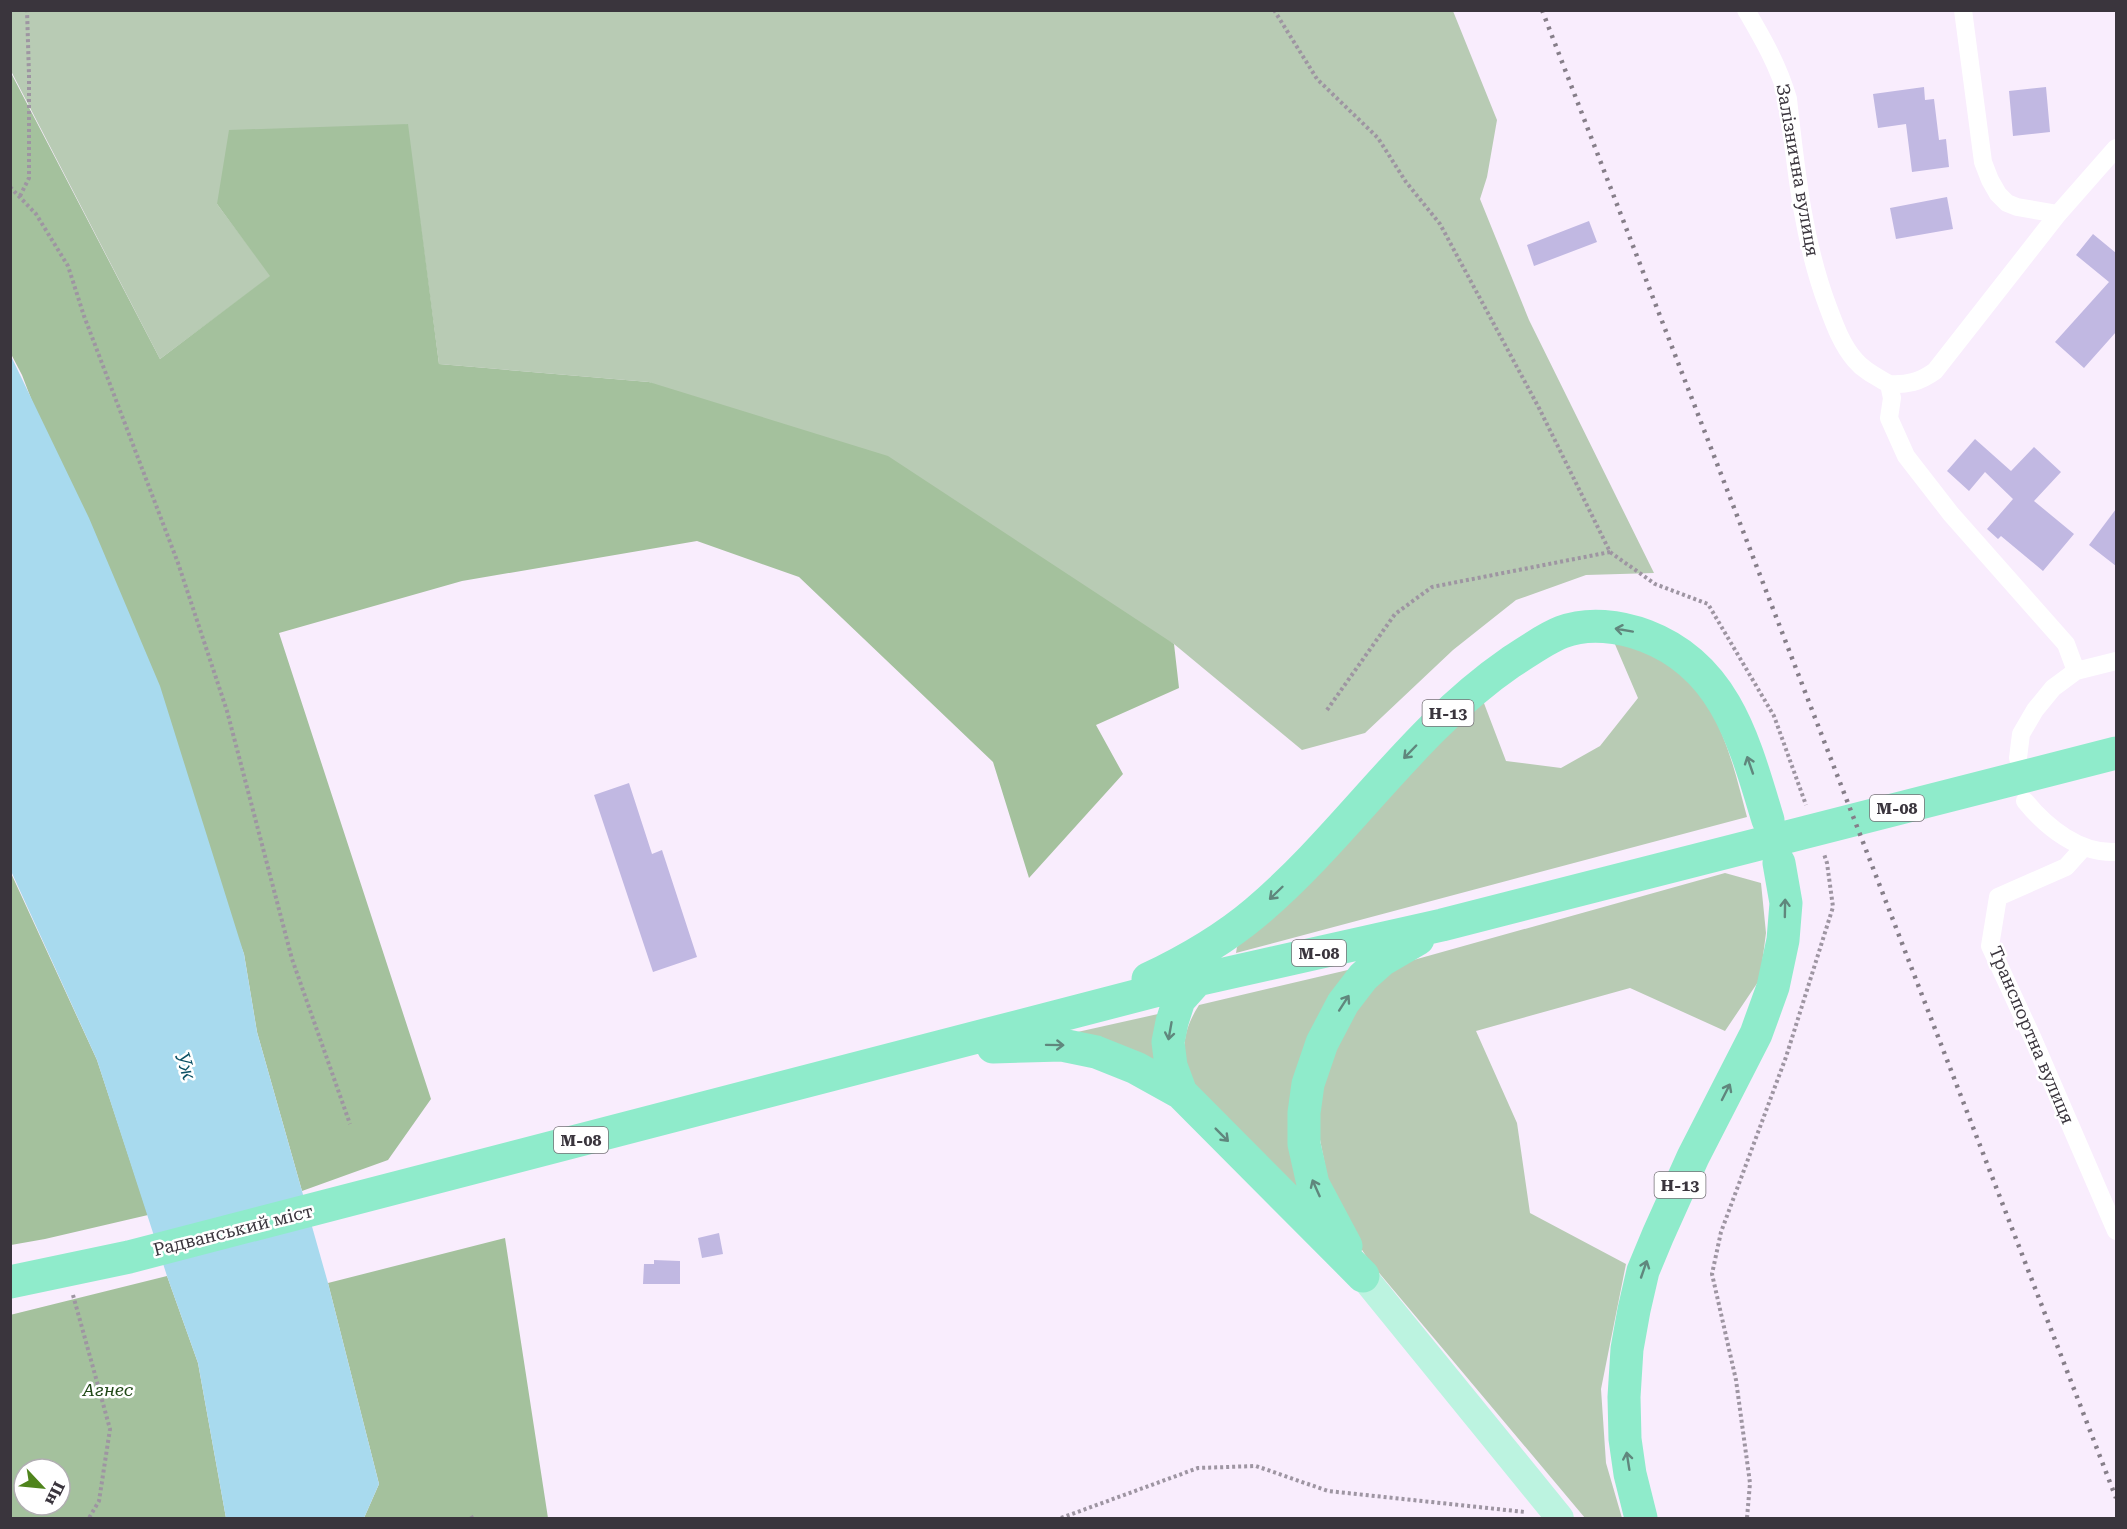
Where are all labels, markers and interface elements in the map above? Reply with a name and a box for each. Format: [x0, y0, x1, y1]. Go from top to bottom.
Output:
street label: Залізнична вулиця [1772, 82, 1824, 258]
one-way arrow [1615, 624, 1635, 635]
road number: Н-13 [1422, 700, 1474, 726]
one-way arrow [1403, 744, 1417, 759]
one-way arrow [1743, 756, 1754, 775]
road number: М-08 [1870, 795, 1924, 821]
one-way arrow [1268, 886, 1283, 900]
one-way arrow [1779, 899, 1791, 919]
road number: М-08 [1292, 940, 1346, 966]
street label: Транспортна вулиця [1985, 943, 2079, 1127]
one-way arrow [1339, 995, 1351, 1012]
one-way arrow [1164, 1020, 1175, 1040]
one-way arrow [1045, 1040, 1065, 1051]
water label: Уж [170, 1049, 202, 1083]
one-way arrow [1721, 1083, 1733, 1101]
road number: М-08 [554, 1127, 608, 1153]
one-way arrow [1215, 1128, 1230, 1143]
road number: Н-13 [1654, 1172, 1706, 1198]
one-way arrow [1310, 1179, 1321, 1197]
street label: Радванський міст [151, 1200, 315, 1260]
one-way arrow [1640, 1260, 1651, 1279]
park label: Агнес [82, 1379, 134, 1400]
one-way arrow [1622, 1452, 1633, 1472]
north arrow [12, 1457, 72, 1517]
text: Пн [41, 1478, 69, 1508]

